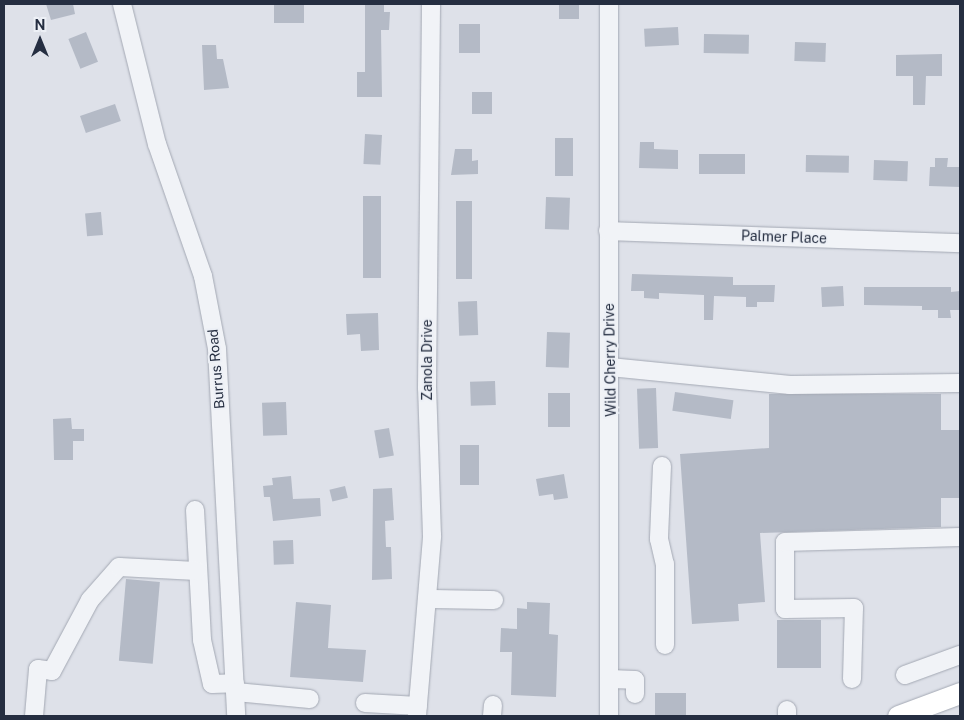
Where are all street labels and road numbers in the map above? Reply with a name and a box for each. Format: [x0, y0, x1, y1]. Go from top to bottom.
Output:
street label: Palmer Place [741, 227, 827, 247]
street label: Wild Cherry Drive [601, 303, 619, 417]
street label: Zanola Drive [419, 319, 435, 401]
street label: Burrus Road [204, 328, 228, 410]

